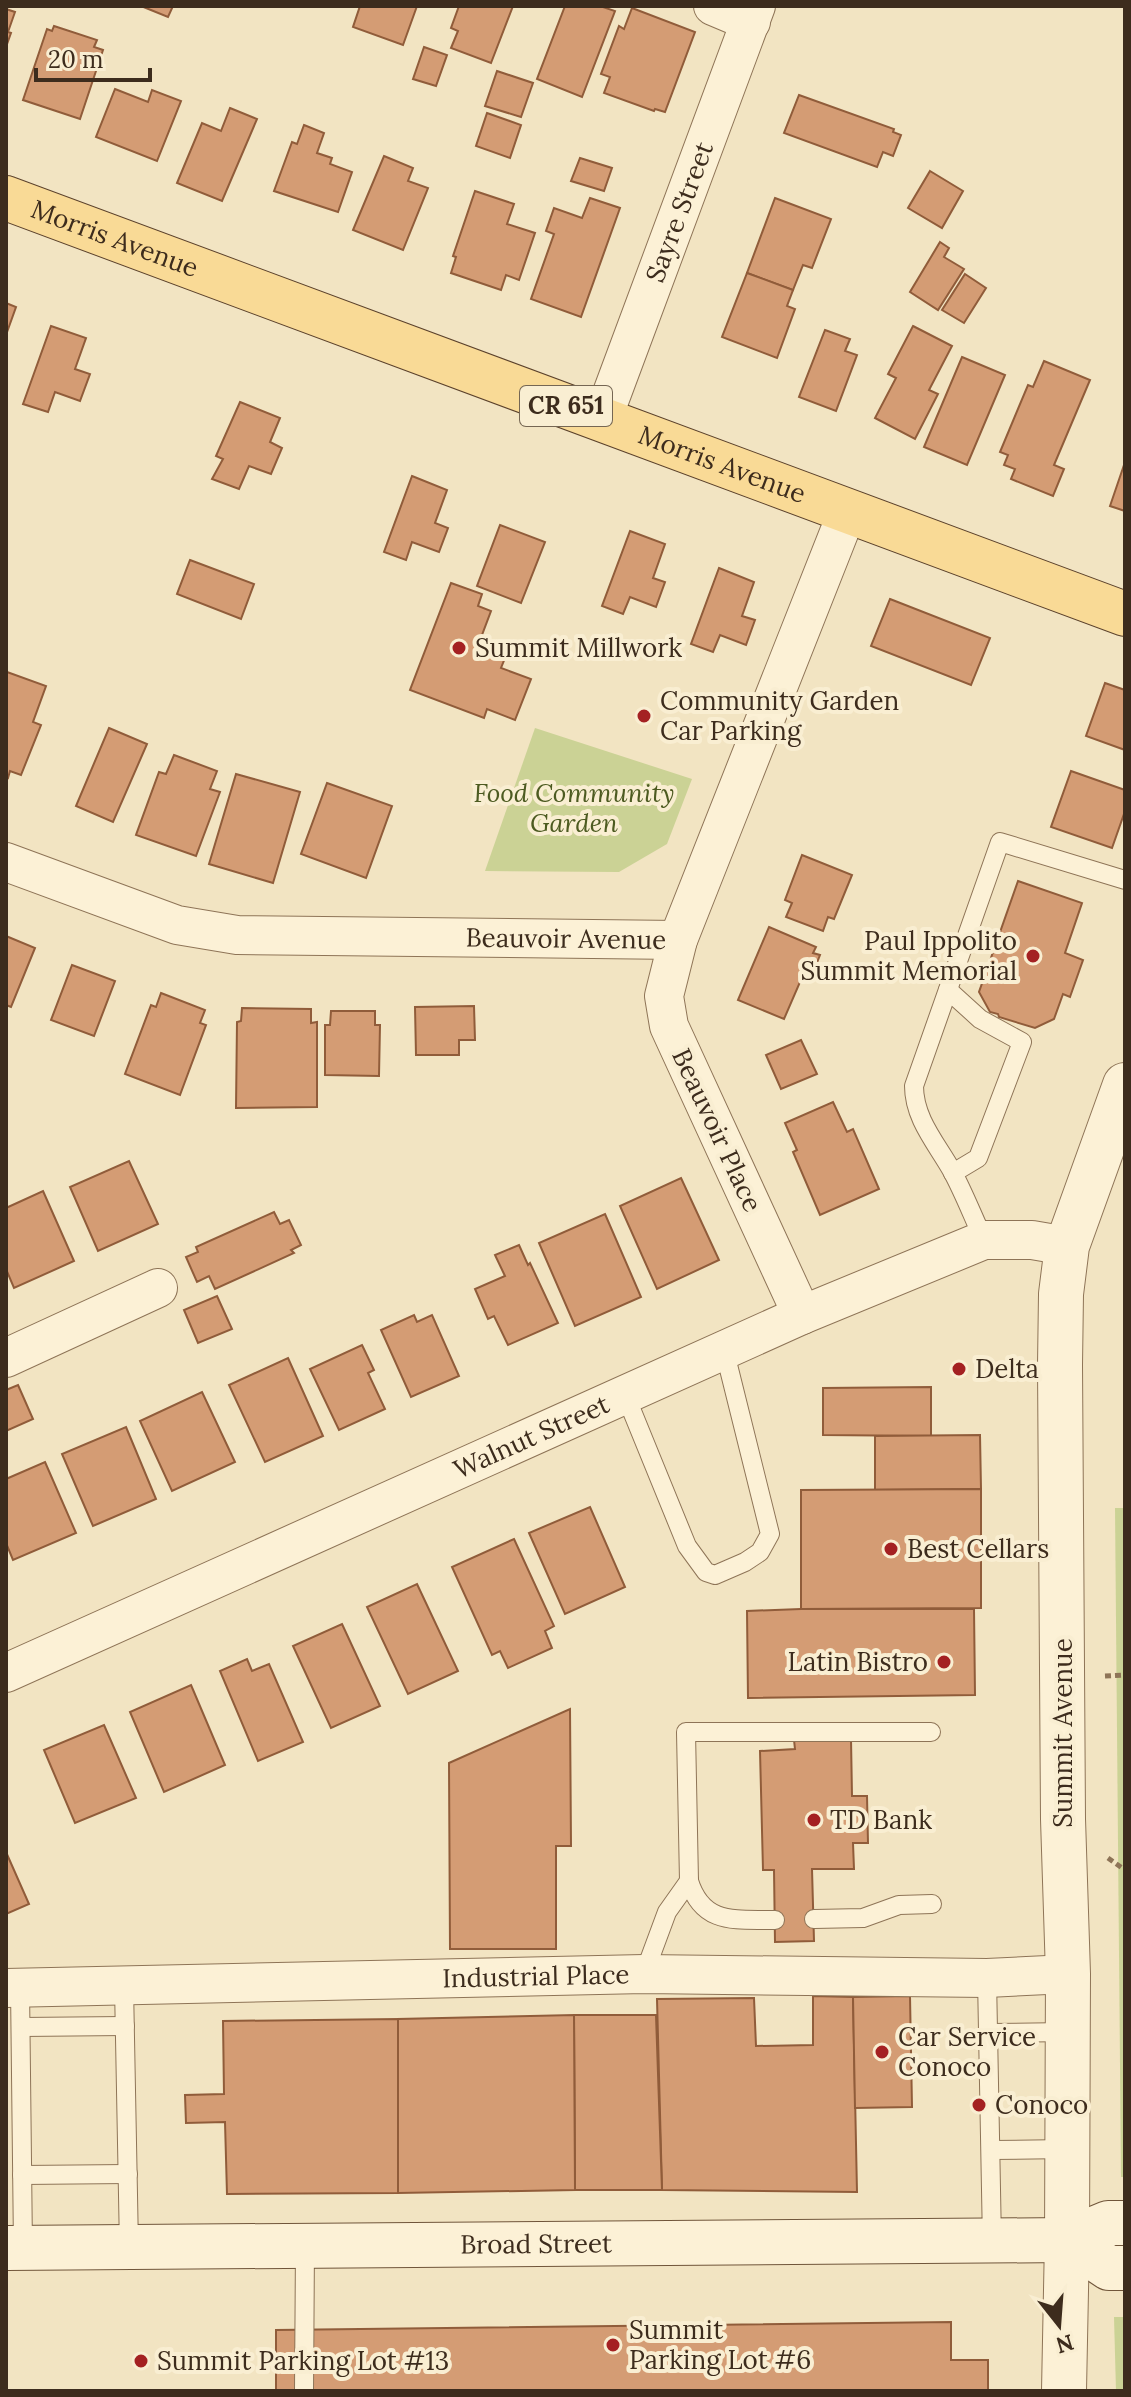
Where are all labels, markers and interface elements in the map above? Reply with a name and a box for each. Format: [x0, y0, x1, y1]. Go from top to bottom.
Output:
scale bar [36, 32, 150, 82]
text: 20 m [48, 44, 104, 75]
street label: Sayre Street [638, 137, 720, 287]
street label: Morris Avenue [27, 192, 203, 284]
road number: CR 651 [520, 386, 612, 426]
street label: Morris Avenue [634, 418, 810, 510]
place label: Summit Millwork [475, 631, 682, 664]
marker: Summit Millwork [450, 639, 468, 657]
place label: Community Garden Car Parking [660, 684, 899, 747]
marker: Community Garden Car Parking [635, 707, 653, 725]
park label: Food Community Garden [473, 776, 675, 839]
street label: Beauvoir Avenue [465, 921, 667, 956]
place label: Paul Ippolito Summit Memorial [800, 924, 1017, 987]
marker: Paul Ippolito Summit Memorial [1024, 947, 1042, 965]
street label: Beauvoir Place [665, 1043, 770, 1217]
place label: Delta [975, 1352, 1039, 1385]
marker: Delta [950, 1360, 968, 1378]
street label: Walnut Street [448, 1387, 614, 1486]
place label: Best Cellars [907, 1532, 1049, 1565]
marker: Best Cellars [882, 1540, 900, 1558]
street label: Summit Avenue [1046, 1638, 1079, 1828]
place label: Latin Bistro [788, 1645, 928, 1678]
marker: Latin Bistro [935, 1653, 953, 1671]
place label: TD Bank [830, 1803, 932, 1836]
marker: TD Bank [805, 1811, 823, 1829]
street label: Industrial Place [442, 1957, 630, 1994]
place label: Car Service Conoco [898, 2020, 1036, 2083]
marker: Car Service Conoco [873, 2043, 891, 2061]
place label: Conoco [995, 2088, 1088, 2121]
marker: Conoco [970, 2096, 988, 2114]
street label: Broad Street [460, 2226, 612, 2261]
north arrow [1019, 2285, 1099, 2365]
place label: Summit Parking Lot #6 [629, 2313, 811, 2376]
text: N [1053, 2328, 1077, 2360]
marker: Summit Parking Lot #6 [604, 2336, 622, 2354]
place label: Summit Parking Lot #13 [157, 2344, 449, 2377]
marker: Summit Parking Lot #13 [132, 2352, 150, 2370]

